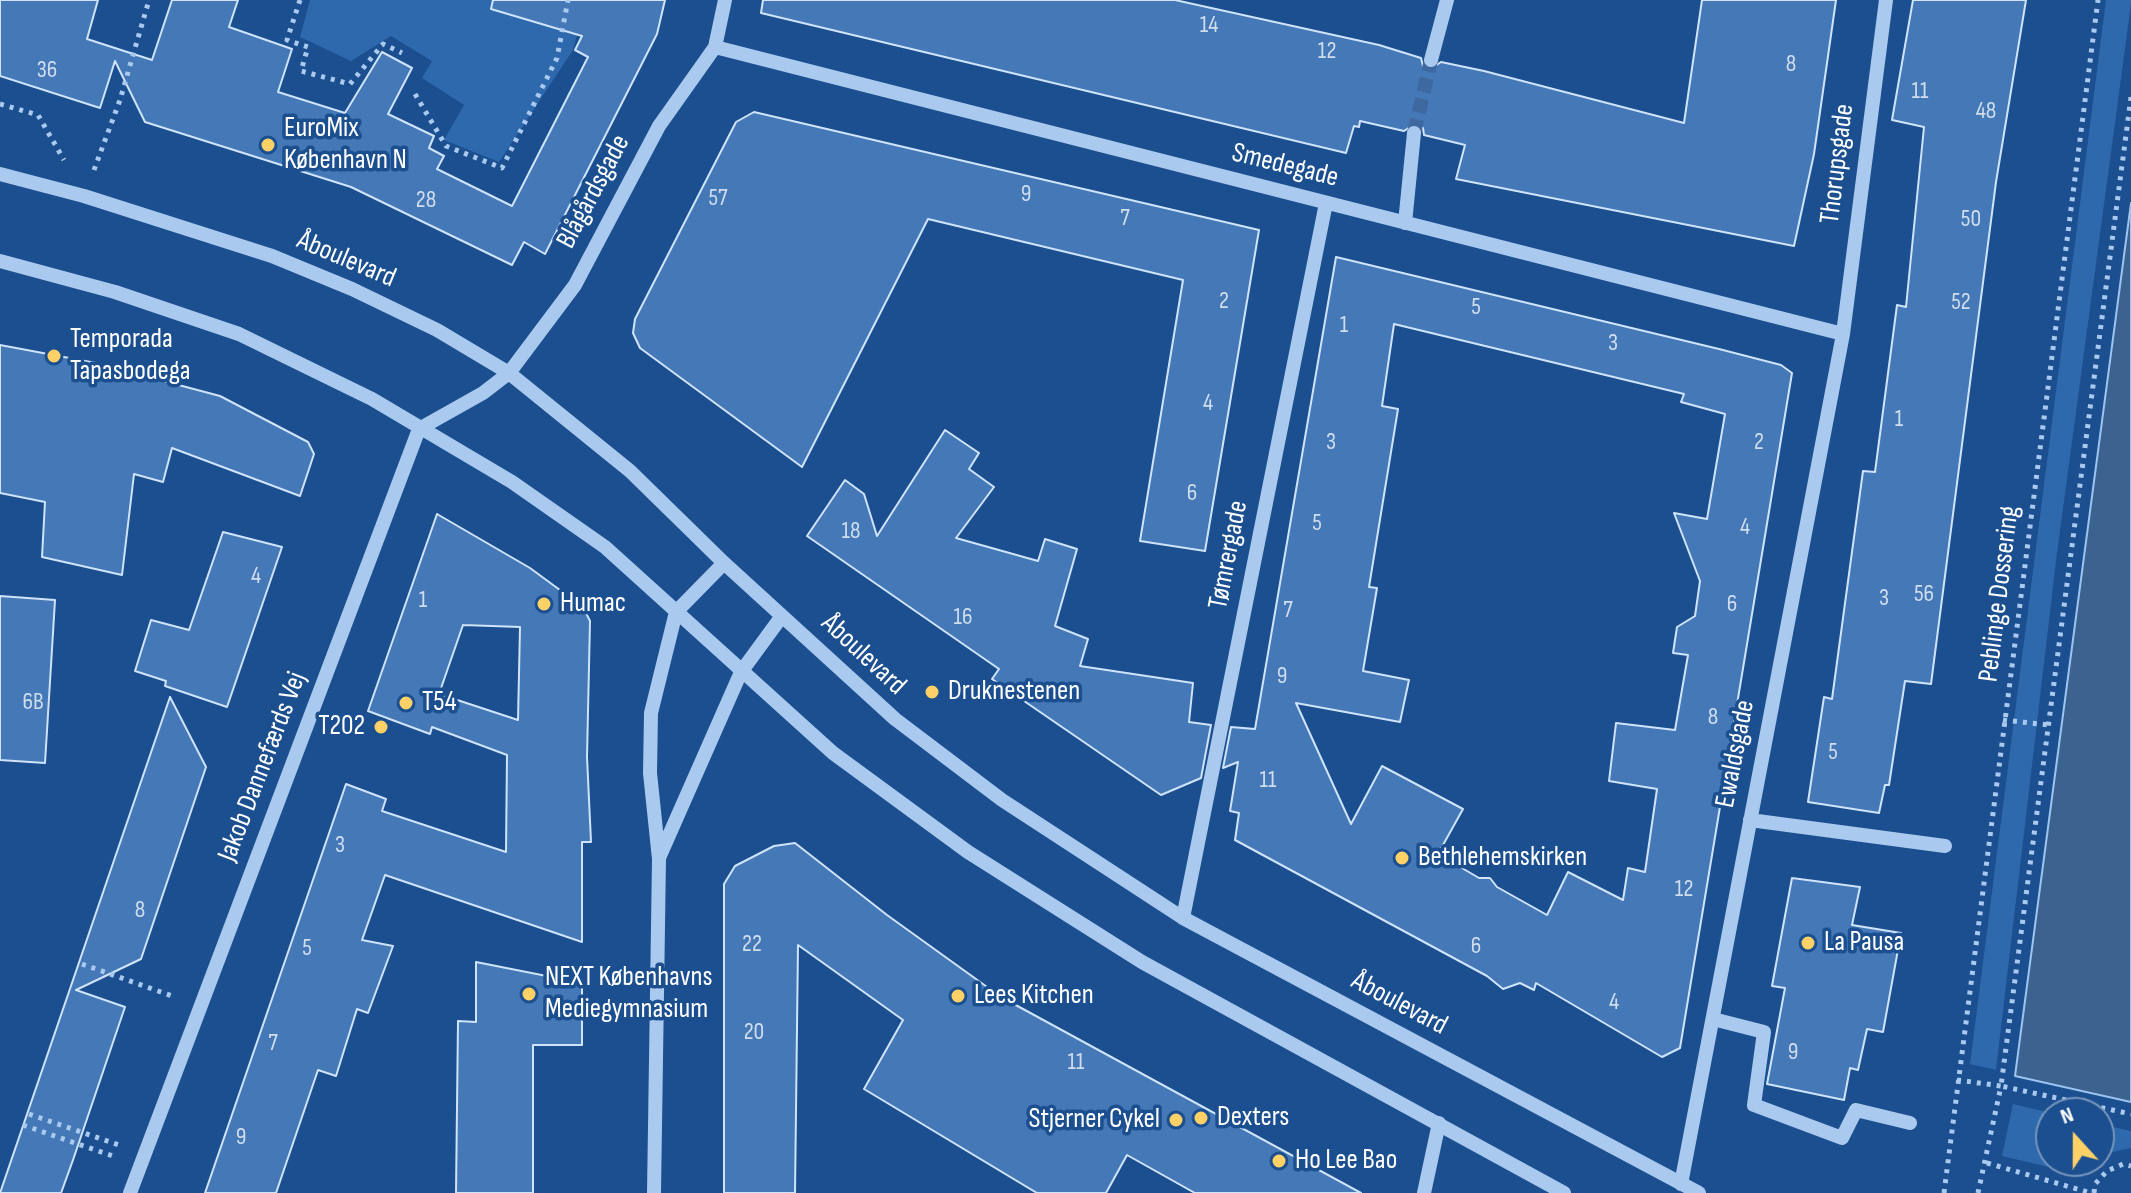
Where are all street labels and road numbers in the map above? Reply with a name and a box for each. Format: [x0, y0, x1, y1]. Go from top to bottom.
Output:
street label: Thorupsgade [1814, 102, 1862, 226]
street label: Blågårdsgade [550, 130, 638, 254]
street label: Smedegade [1228, 137, 1342, 195]
street label: Åboulevard [292, 224, 400, 296]
street label: Tømrergade [1202, 498, 1256, 612]
street label: Peblinge Dossering [1973, 504, 2027, 684]
street label: Åboulevard [814, 607, 912, 703]
street label: Jakob Dannefærds Vej [211, 667, 315, 867]
street label: Ewaldsgade [1709, 697, 1763, 811]
street label: Åboulevard [1345, 965, 1453, 1043]

